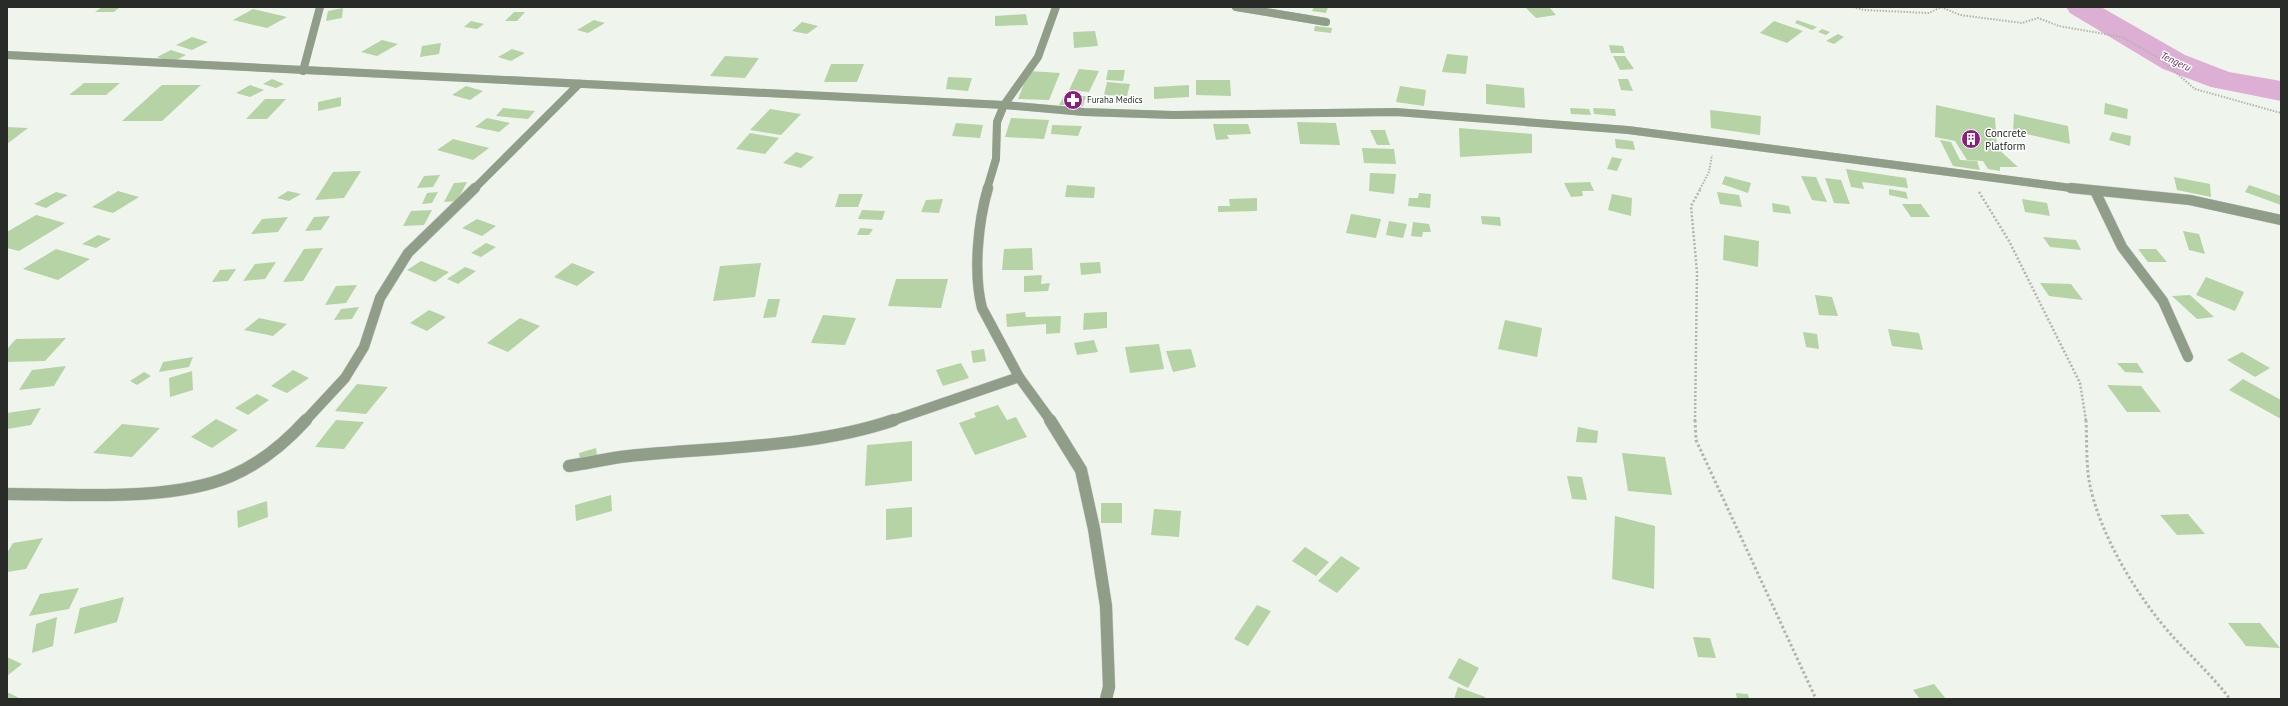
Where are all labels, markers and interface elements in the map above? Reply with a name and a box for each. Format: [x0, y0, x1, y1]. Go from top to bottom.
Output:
water label: Tengeru [2158, 49, 2193, 74]
pharmacy icon: Furaha Medics [1062, 89, 1084, 111]
place label: Furaha Medics [1087, 94, 1143, 105]
place label: Concrete Platform [1985, 126, 2027, 153]
building icon: Concrete Platform [1960, 128, 1982, 150]

